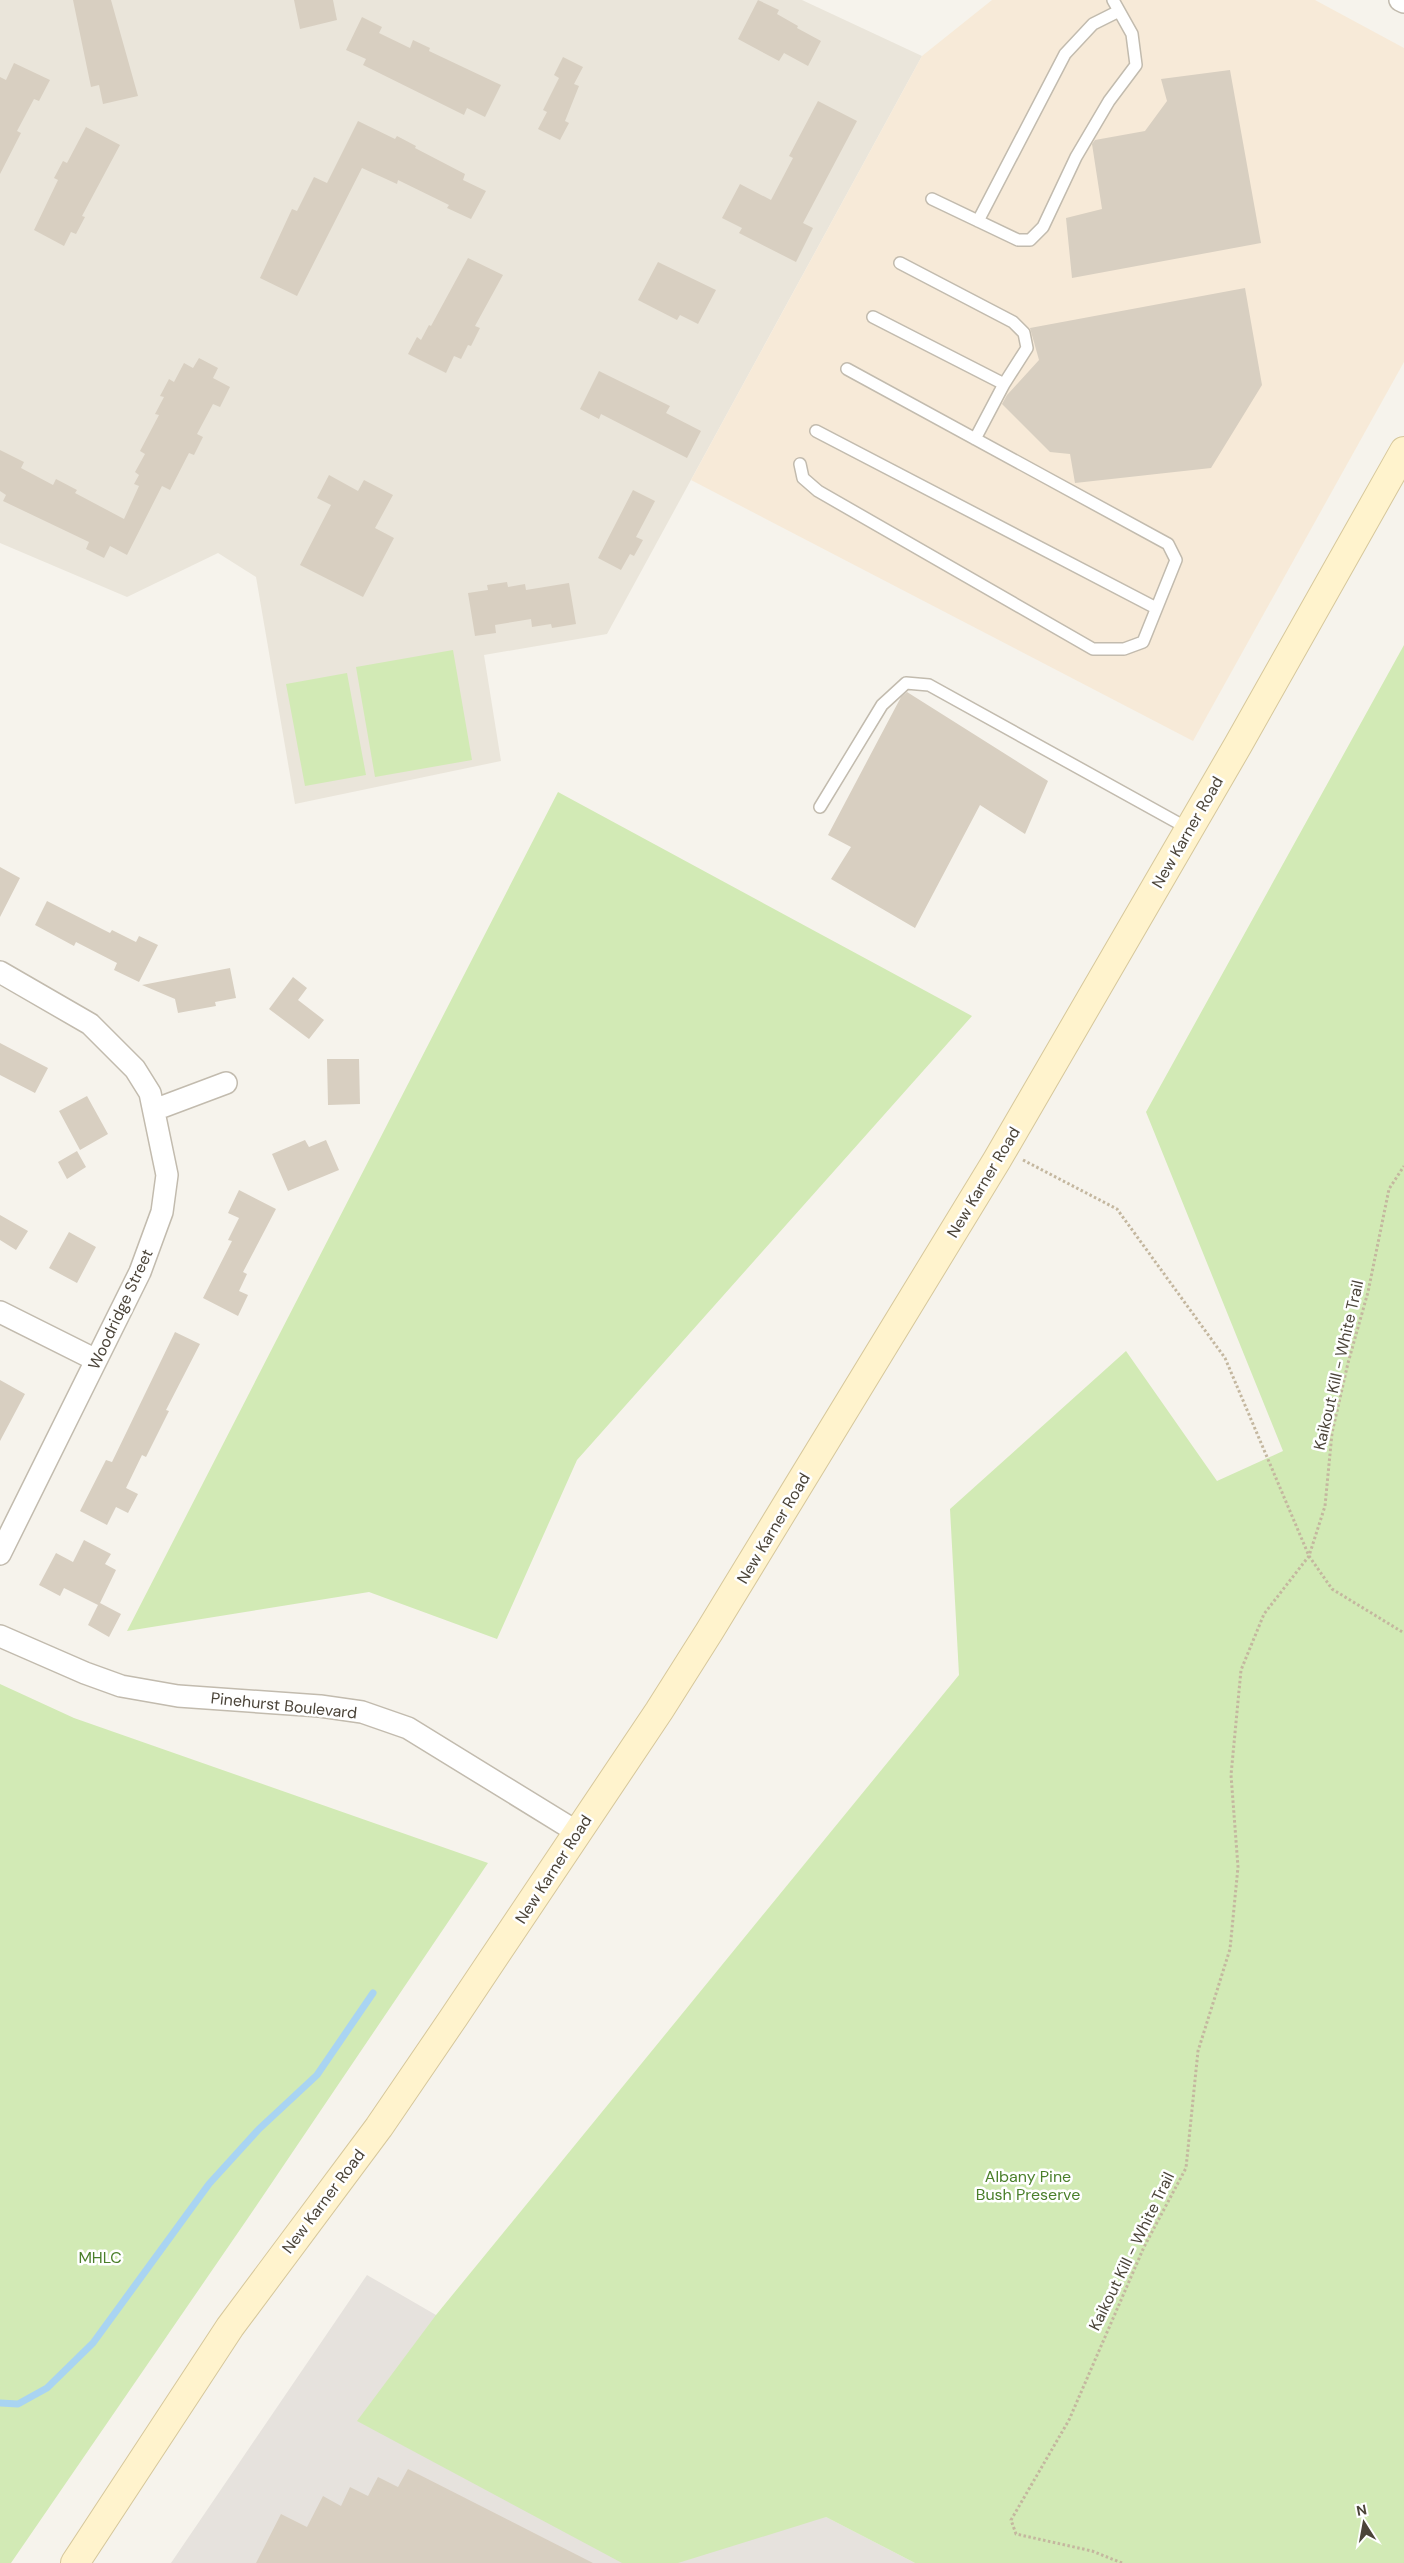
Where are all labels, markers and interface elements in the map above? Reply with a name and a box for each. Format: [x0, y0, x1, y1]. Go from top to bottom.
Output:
street label: New Karner Road [1147, 773, 1228, 892]
street label: New Karner Road [942, 1123, 1025, 1241]
street label: Woodridge Street [83, 1246, 158, 1373]
street label: Kaikout Kill - White Trail [1309, 1278, 1368, 1452]
street label: New Karner Road [732, 1469, 815, 1587]
street label: Pinehurst Boulevard [210, 1687, 358, 1724]
street label: New Karner Road [510, 1811, 596, 1928]
street label: New Karner Road [277, 2145, 370, 2258]
park label: Albany Pine Bush Preserve [976, 2166, 1080, 2205]
street label: Kaikout Kill - White Trail [1084, 2169, 1179, 2334]
park label: MHLC [78, 2247, 122, 2268]
north arrow [1339, 2498, 1389, 2548]
text: N [1355, 2500, 1368, 2520]

